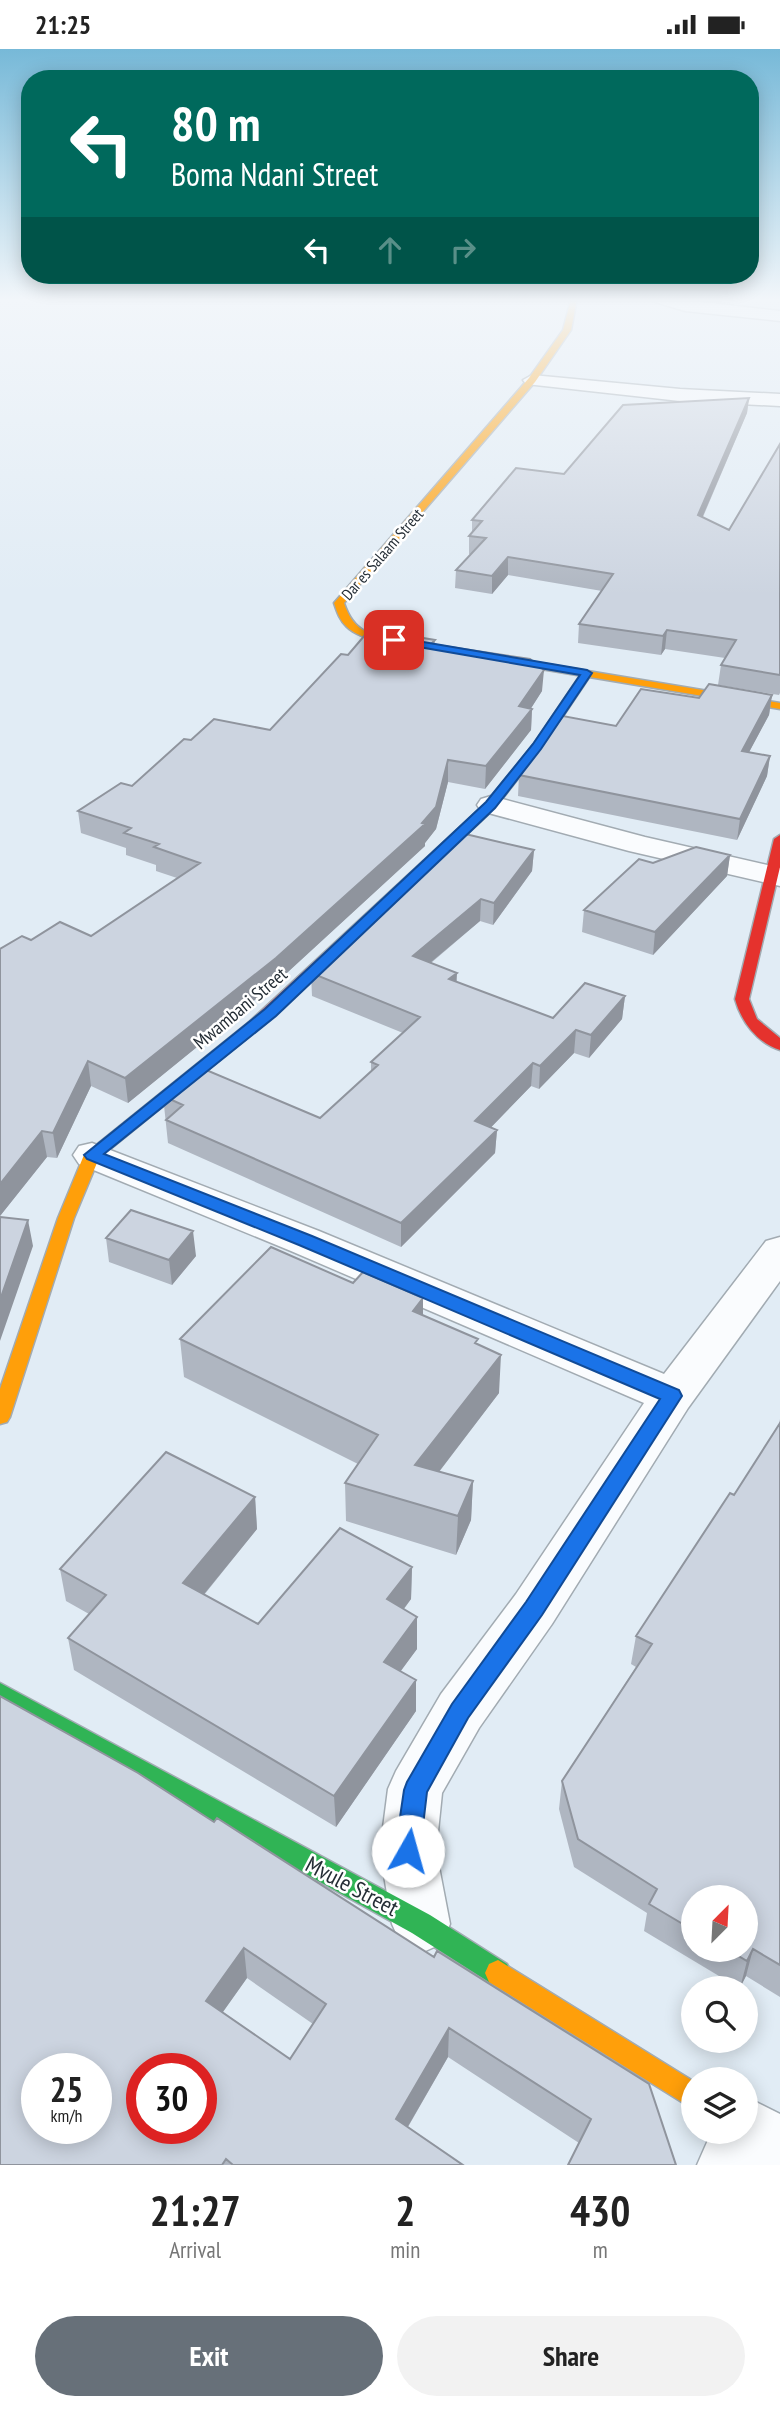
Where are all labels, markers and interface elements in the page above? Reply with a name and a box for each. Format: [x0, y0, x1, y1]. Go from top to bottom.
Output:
text: 21:25 [35, 8, 91, 41]
text: 80 m [171, 91, 260, 155]
icon: left [56, 98, 147, 189]
text: Boma Ndani Street [171, 153, 378, 195]
icon: left [298, 231, 336, 269]
icon: ahead [371, 231, 409, 269]
icon: right [444, 231, 482, 269]
street label: Dar es Salaam Street [337, 504, 428, 604]
pin [364, 610, 424, 670]
icon: arrive [375, 621, 413, 659]
street label: Mwambani Street [188, 961, 292, 1054]
position arrow [371, 1814, 445, 1888]
street label: Mvule Street [301, 1849, 404, 1922]
north arrow [681, 1885, 758, 1962]
map controls [681, 1885, 758, 2144]
button: search [681, 1976, 758, 2053]
speed limit sign: 30 [126, 2053, 217, 2144]
text: 25 [50, 2066, 83, 2112]
button: layers [681, 2067, 758, 2144]
text: km/h [51, 2104, 82, 2127]
text: 21:27 [150, 2183, 241, 2238]
text: 2 [395, 2183, 415, 2238]
text: 430 [570, 2183, 630, 2238]
text: Arrival [169, 2235, 221, 2264]
text: min [390, 2235, 420, 2264]
text: m [593, 2235, 608, 2264]
button: Exit [35, 2316, 383, 2396]
button: Share [397, 2316, 745, 2396]

